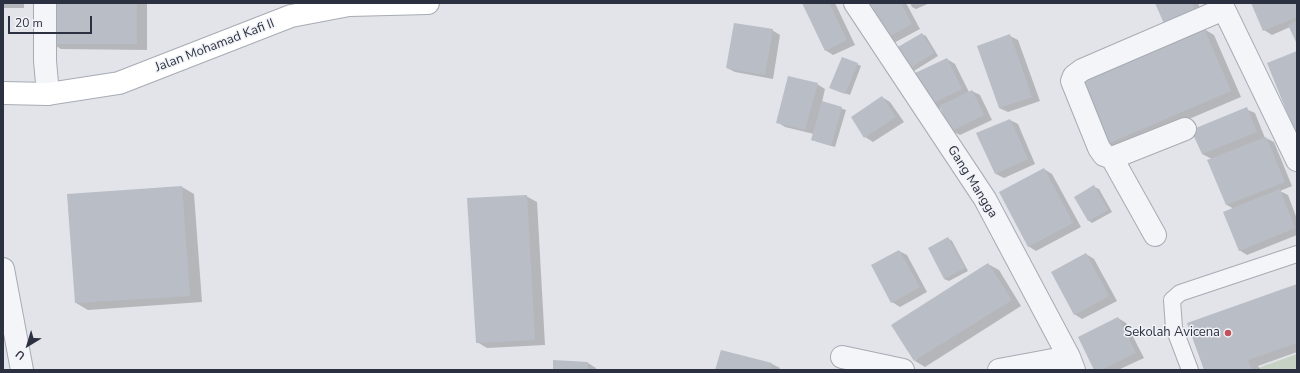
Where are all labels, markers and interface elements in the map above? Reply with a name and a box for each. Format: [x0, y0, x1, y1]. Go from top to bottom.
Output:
scale bar [10, 8, 94, 34]
text: 20 m [15, 15, 43, 31]
street label: Jalan Mohamad Kafi II [153, 16, 277, 76]
street label: Gang Mangga [944, 143, 1000, 221]
north arrow [8, 325, 48, 365]
place label: Sekolah Avicena [1124, 325, 1220, 341]
marker: Sekolah Avicena [1223, 328, 1233, 338]
text: U [12, 346, 28, 363]

